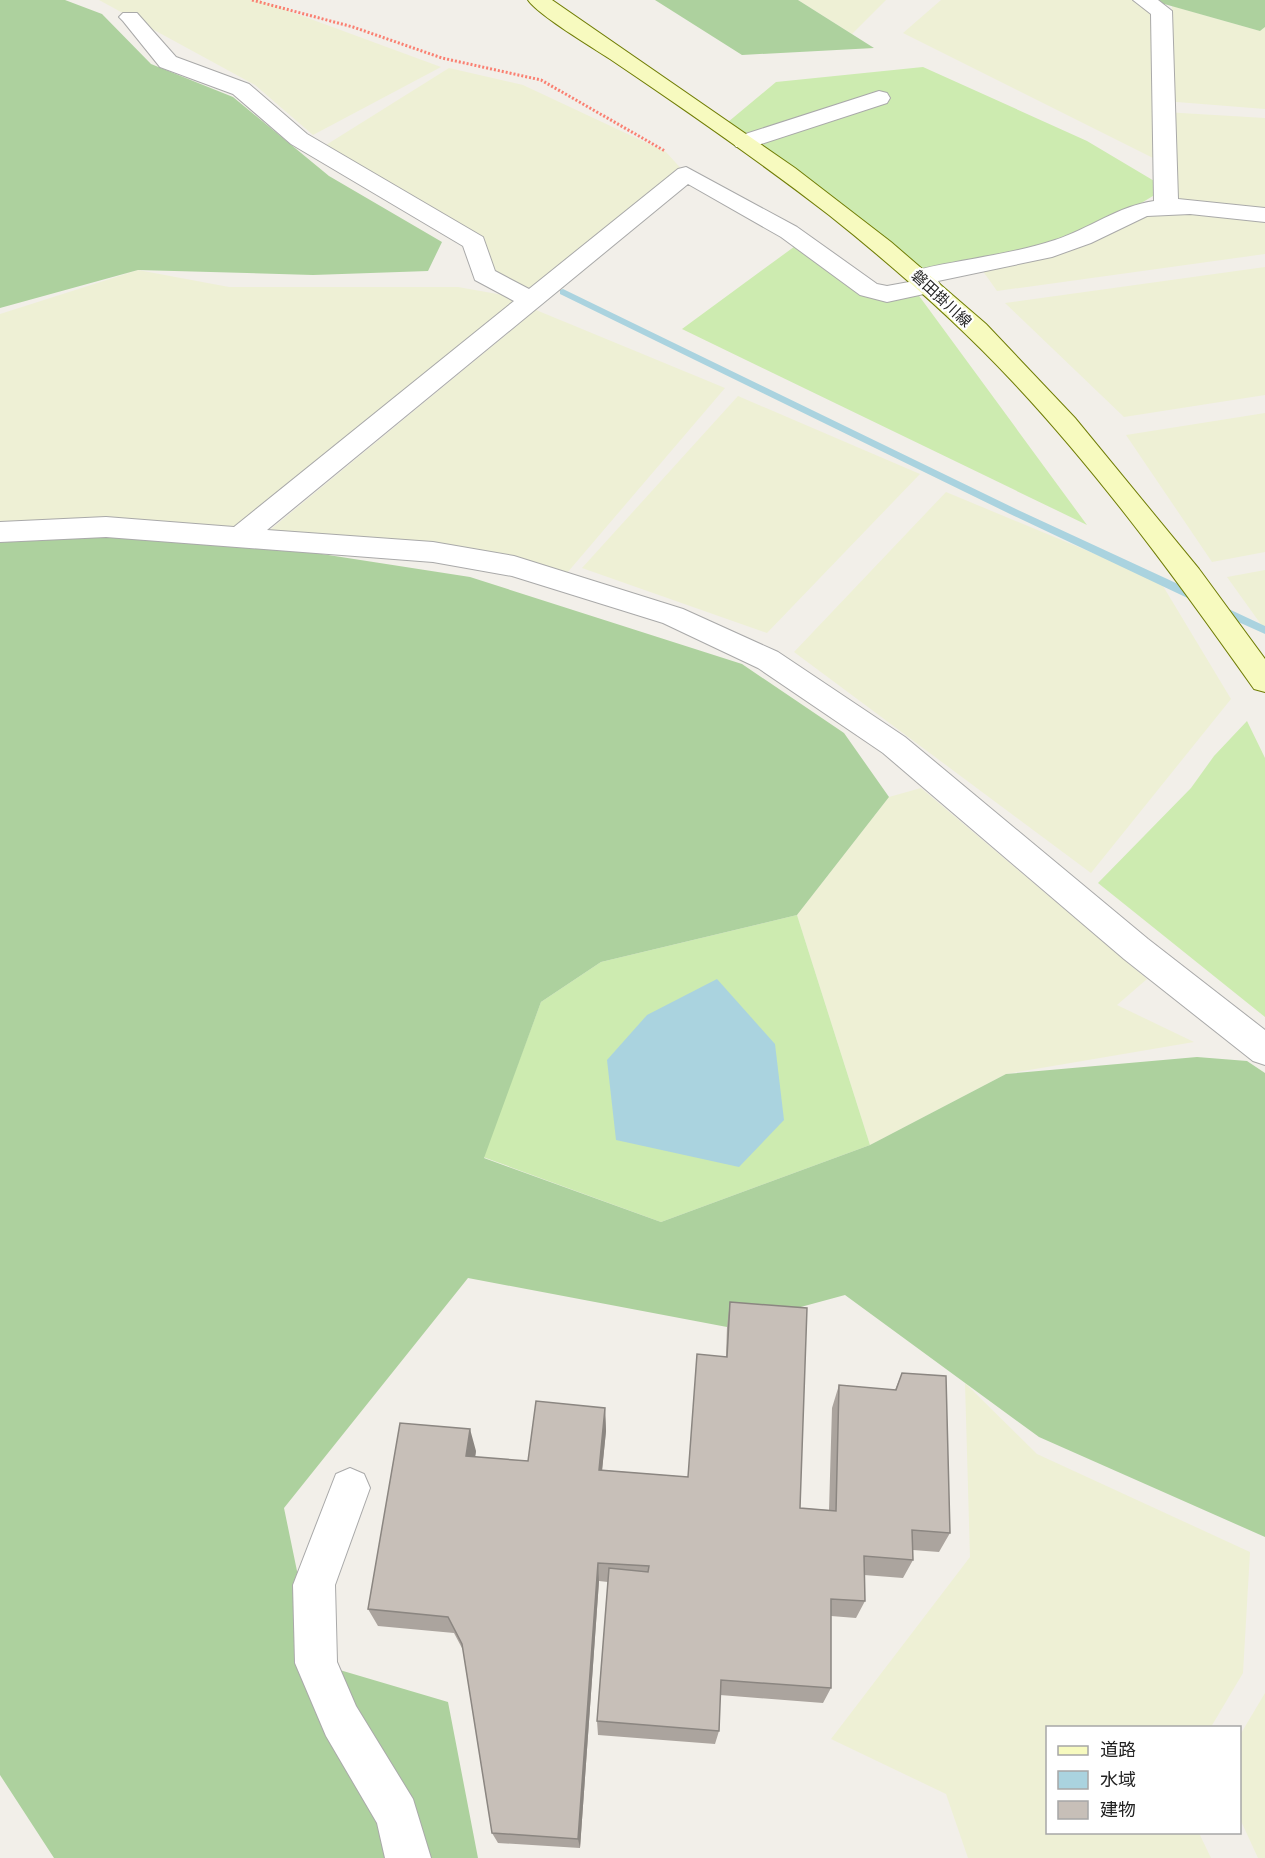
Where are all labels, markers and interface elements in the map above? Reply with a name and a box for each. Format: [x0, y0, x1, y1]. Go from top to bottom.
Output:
street label: 磐田掛川線 [908, 266, 975, 330]
legend [1046, 1726, 1241, 1834]
text: 道路 [1100, 1740, 1136, 1760]
text: 水域 [1100, 1771, 1136, 1790]
text: 建物 [1100, 1800, 1136, 1820]

